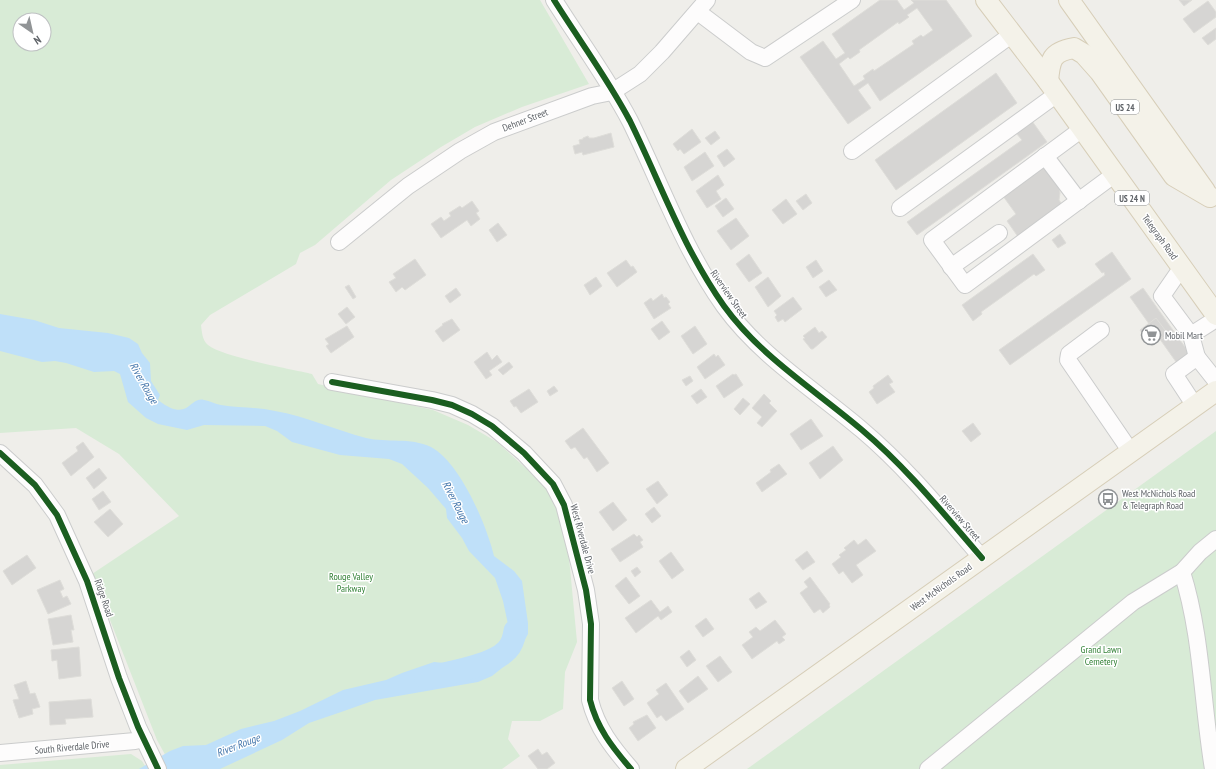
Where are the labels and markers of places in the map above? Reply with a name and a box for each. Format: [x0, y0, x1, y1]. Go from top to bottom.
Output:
supermarket icon: Mobil Mart [1140, 324, 1162, 346]
place label: Mobil Mart [1165, 329, 1203, 342]
place label: West McNichols Road & Telegraph Road [1122, 487, 1195, 512]
bus stop icon: West McNichols Road & Telegraph Road [1097, 488, 1119, 510]

